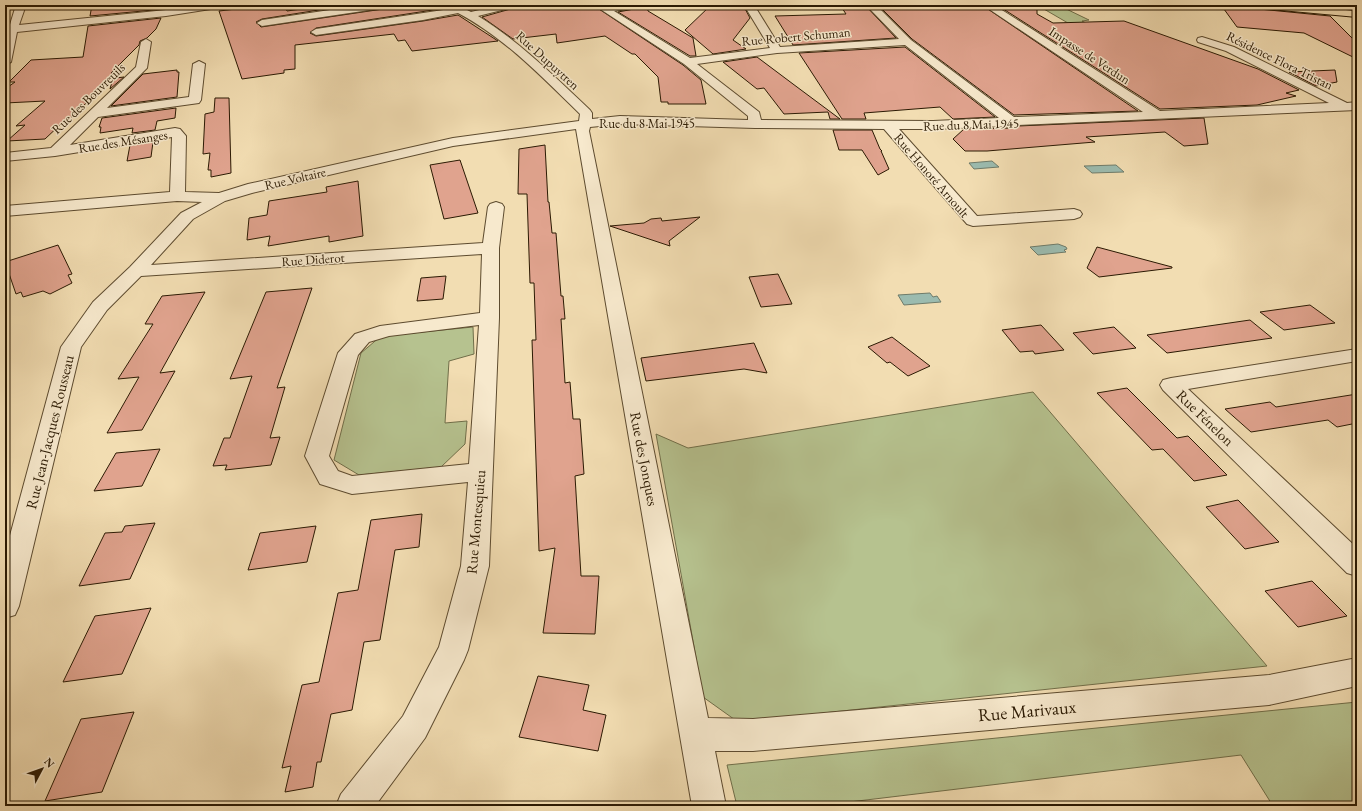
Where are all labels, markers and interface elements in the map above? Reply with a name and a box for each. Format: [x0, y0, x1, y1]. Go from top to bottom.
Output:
street label: Rue Robert Schuman [741, 23, 851, 50]
street label: Impasse de Verdun [1046, 23, 1134, 88]
street label: Rue Dupuytren [512, 27, 583, 94]
street label: Résidence Flora Tristan [1224, 27, 1336, 94]
street label: Rue des Bouvreuils [48, 59, 129, 138]
street label: Rue du 8 Mai 1945 [923, 114, 1019, 135]
street label: Rue du 8 Mai 1945 [599, 115, 695, 132]
street label: Rue des Mésanges [77, 126, 169, 157]
street label: Rue Honoré Arnoult [890, 129, 973, 221]
street label: Rue Voltaire [263, 163, 327, 194]
street label: Rue Diderot [281, 249, 345, 270]
street label: Rue Jean-Jacques Rousseau [21, 353, 78, 511]
street label: Rue Fénelon [1172, 385, 1238, 450]
street label: Rue des Jonques [626, 410, 663, 508]
street label: Rue Montesquieu [461, 469, 490, 575]
street label: Rue Marivaux [977, 695, 1077, 726]
north arrow [22, 749, 62, 789]
text: N [41, 754, 58, 770]

